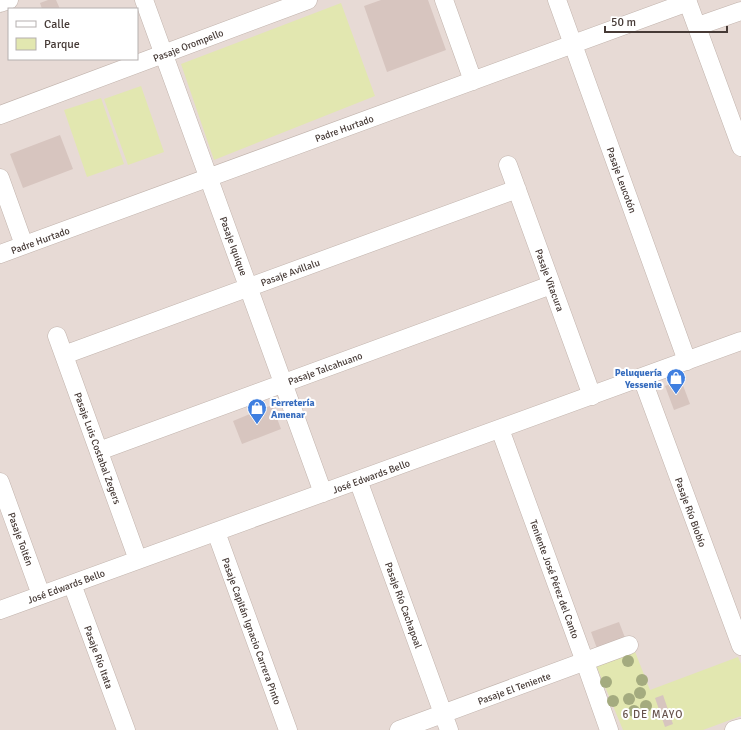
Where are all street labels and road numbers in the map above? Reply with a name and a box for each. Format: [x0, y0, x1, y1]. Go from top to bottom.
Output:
street label: Pasaje Orompello [151, 27, 225, 65]
street label: Padre Hurtado [313, 113, 375, 145]
street label: Pasaje Leucotón [604, 146, 639, 215]
street label: Pasaje Iquique [217, 215, 249, 278]
street label: Padre Hurtado [9, 225, 71, 257]
street label: Pasaje Vitacura [532, 247, 566, 313]
street label: Pasaje Avillalu [259, 257, 322, 289]
street label: Pasaje Talcahuano [286, 350, 364, 388]
street label: Pasaje Luis Costabal Zegers [71, 391, 123, 506]
street label: José Edwards Bello [331, 457, 412, 497]
street label: Pasaje Río Biobío [672, 476, 708, 549]
street label: Pasaje Toltén [5, 511, 35, 568]
street label: Teniente José Pérez del Canto [527, 518, 581, 640]
street label: Pasaje Capitán Ignacio Carrera Pinto [219, 556, 283, 706]
street label: Pasaje Río Cachapoal [382, 561, 424, 650]
street label: José Edwards Bello [26, 567, 107, 607]
street label: Pasaje Río Itata [81, 624, 115, 690]
street label: Pasaje El Teniente [476, 670, 553, 708]

